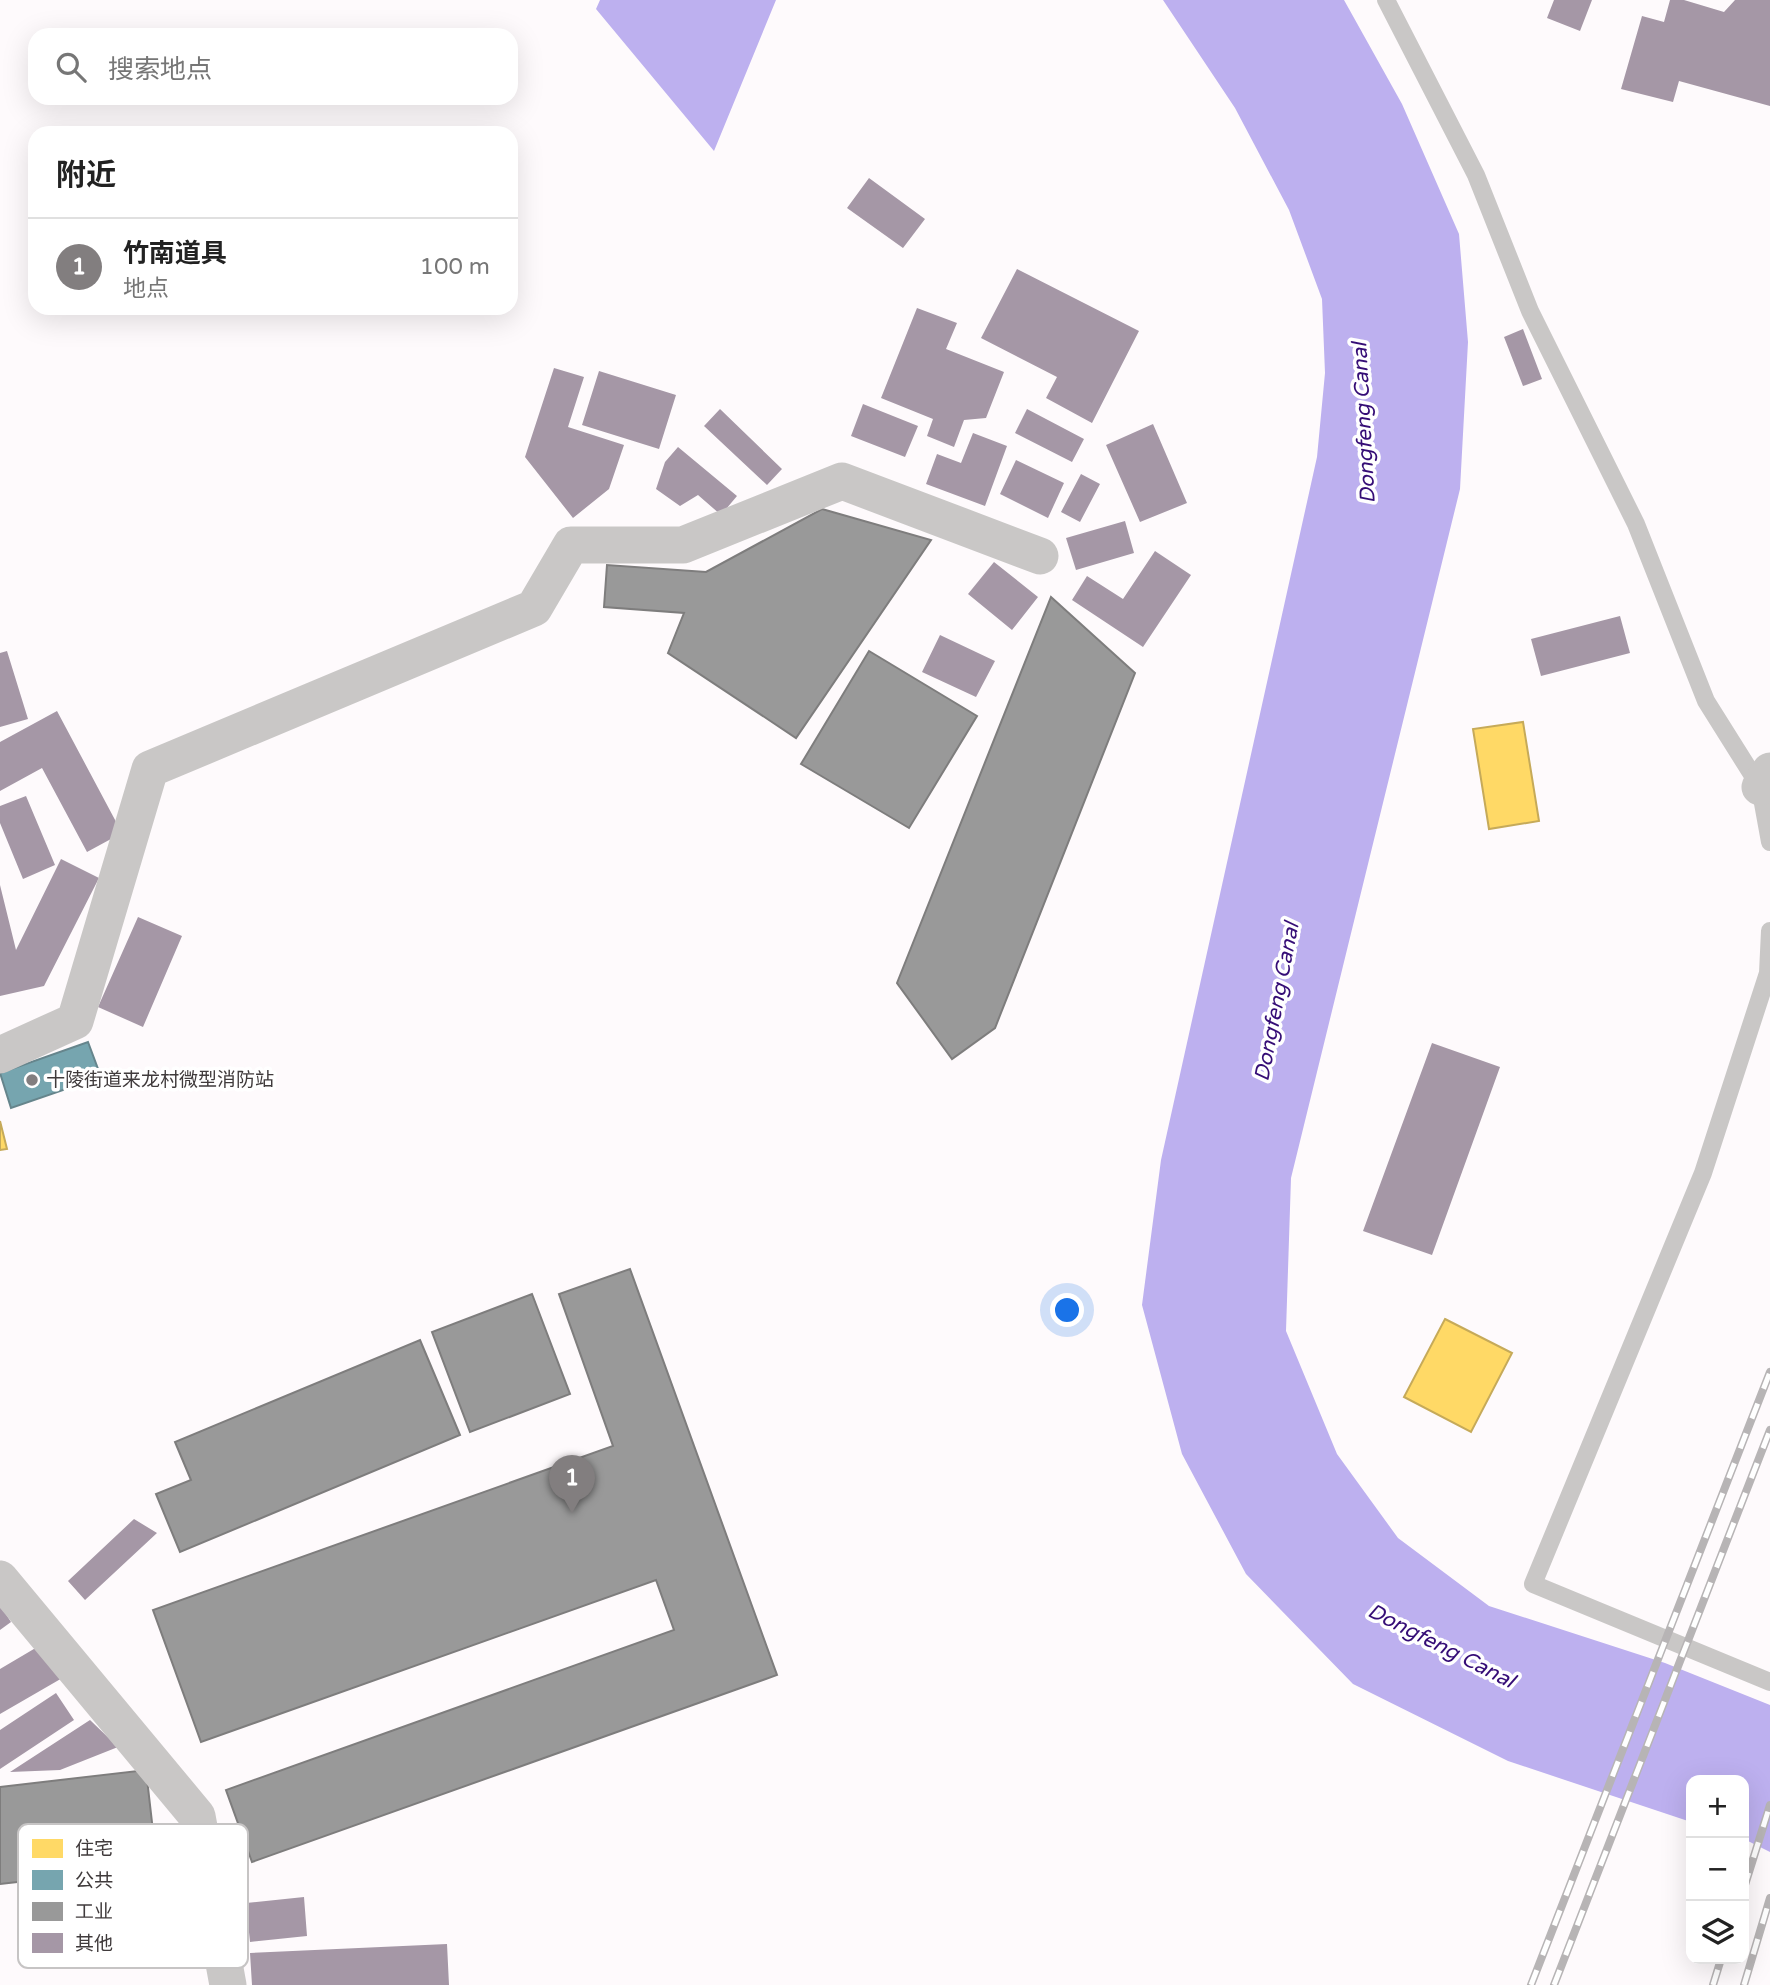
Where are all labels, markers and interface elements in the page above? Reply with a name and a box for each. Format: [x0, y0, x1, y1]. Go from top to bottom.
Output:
search box [28, 28, 518, 105]
icon: search [52, 48, 90, 86]
text: 搜索地点 [108, 54, 212, 85]
text: 附近 [56, 157, 116, 194]
text: 竹南道具 [123, 238, 227, 269]
text: 1 [72, 253, 86, 281]
text: 100 m [420, 253, 490, 281]
text: 地点 [123, 275, 169, 303]
water label: Dongfeng Canal [1347, 339, 1381, 504]
water label: Dongfeng Canal [1249, 918, 1305, 1084]
place label: 十陵街道来龙村微型消防站 [46, 1069, 274, 1091]
marker: 十陵街道来龙村微型消防站 [24, 1072, 40, 1088]
your location [1050, 1293, 1084, 1327]
pin: 1 [549, 1455, 595, 1513]
water label: Dongfeng Canal [1364, 1598, 1521, 1695]
map controls [1686, 1775, 1749, 1964]
button: + [1686, 1775, 1749, 1838]
legend [18, 1824, 248, 1968]
text: 住宅 [75, 1838, 113, 1860]
button: − [1686, 1838, 1749, 1901]
text: 公共 [75, 1870, 113, 1892]
text: 工业 [75, 1901, 113, 1923]
button: layers [1686, 1901, 1749, 1964]
text: 其他 [75, 1933, 113, 1955]

